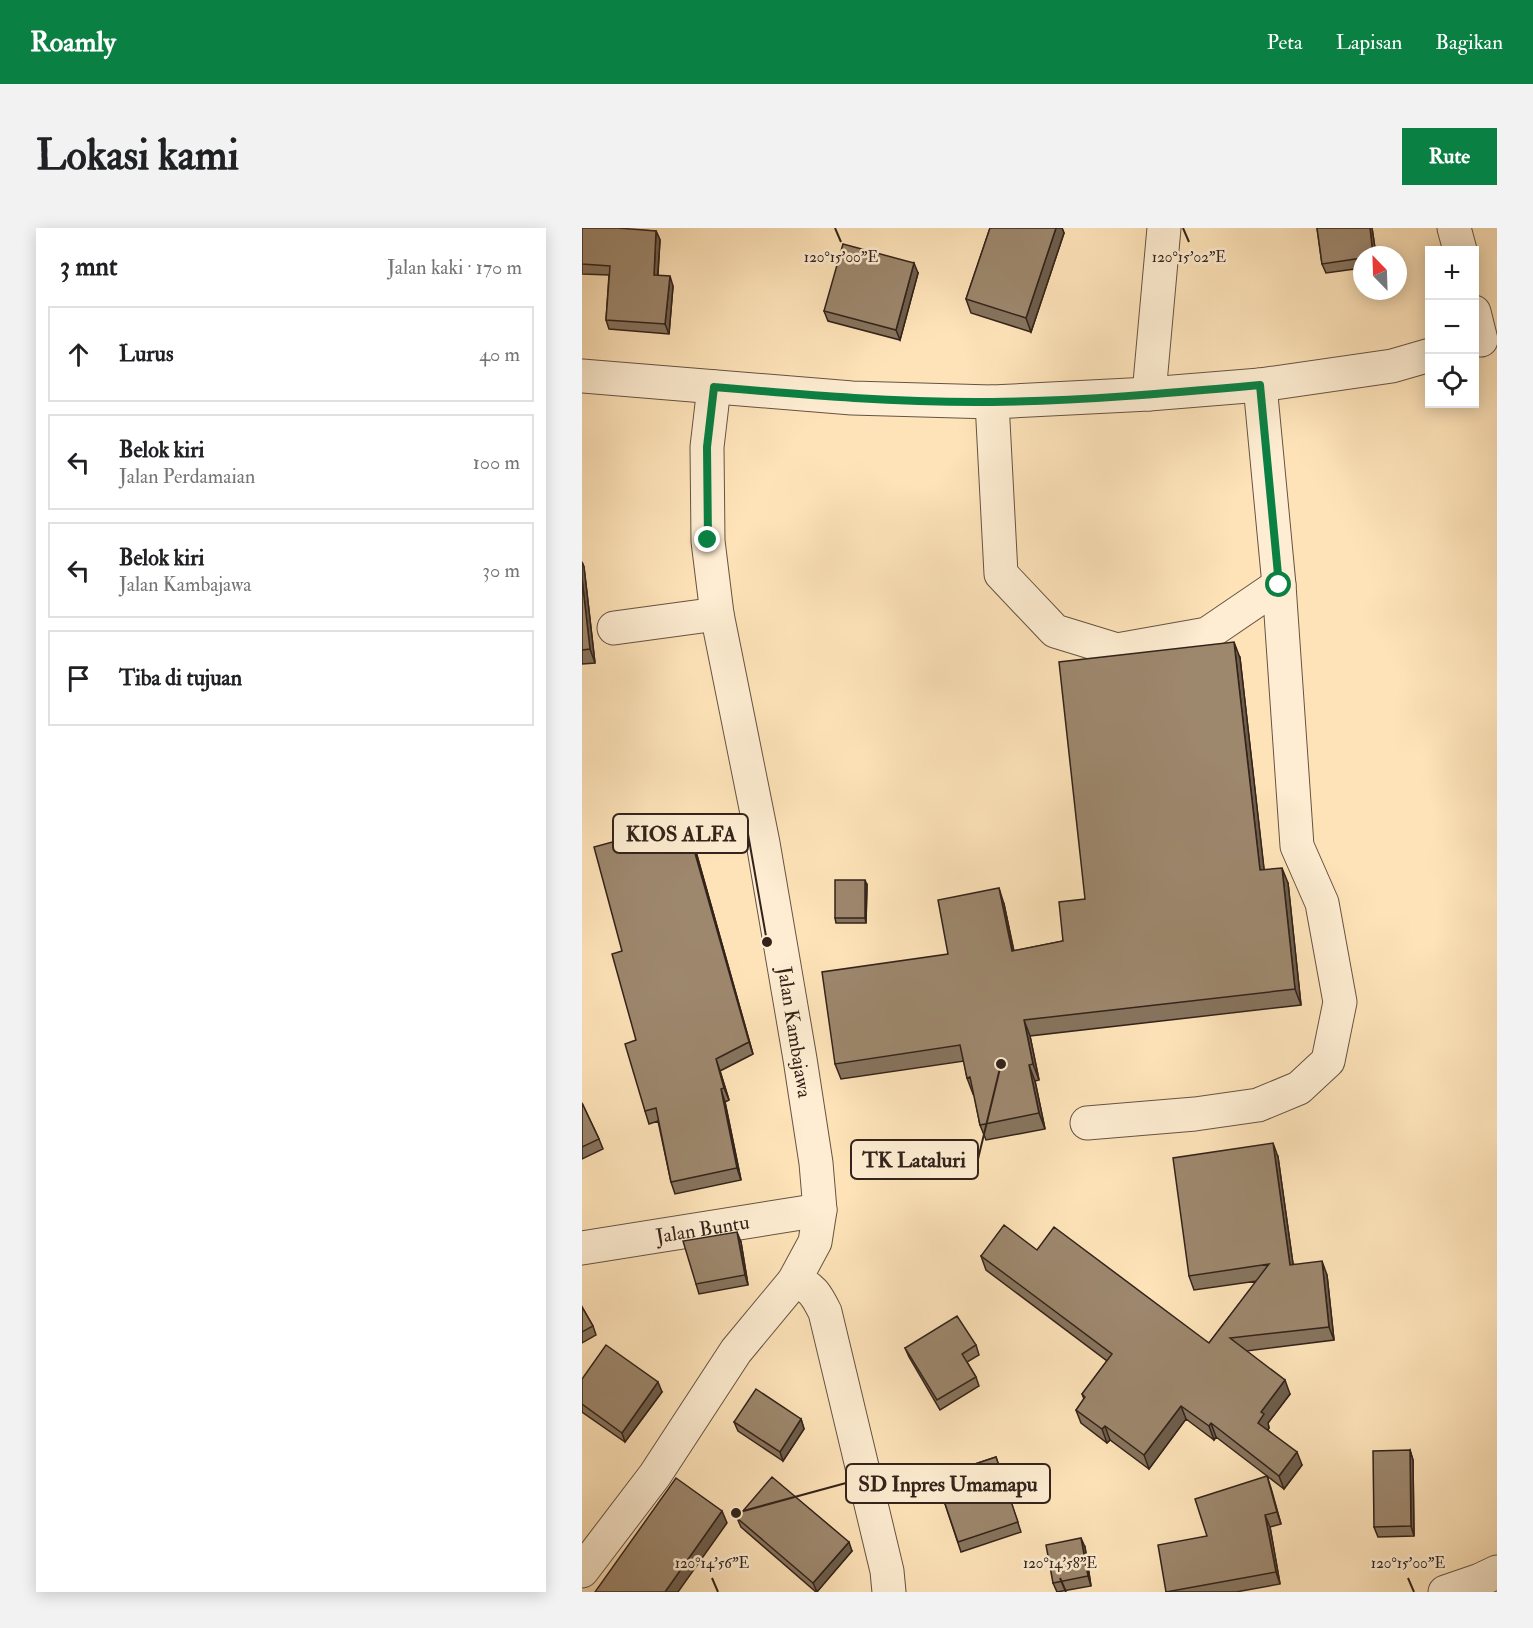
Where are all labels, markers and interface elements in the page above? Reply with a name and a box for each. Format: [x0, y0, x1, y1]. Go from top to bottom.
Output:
text: Roamly [30, 25, 116, 60]
text: Peta [1267, 29, 1303, 56]
text: Lapisan [1336, 29, 1402, 56]
text: Bagikan [1435, 29, 1503, 56]
button: Rute [1402, 128, 1497, 185]
text: Lokasi kami [36, 130, 239, 182]
north arrow [1353, 246, 1407, 300]
map controls [1425, 246, 1479, 408]
button: + [1425, 246, 1479, 300]
text: 120°15'00"E [804, 248, 878, 267]
text: 120°15'02"E [1152, 248, 1226, 267]
text: 3 mnt [60, 251, 117, 283]
text: Jalan kaki · 170 m [387, 255, 522, 280]
button: − [1425, 300, 1479, 354]
icon: ahead [62, 338, 95, 371]
text: Lurus [119, 340, 173, 368]
text: 40 m [479, 342, 520, 367]
button: locate [1425, 354, 1479, 408]
text: Belok kiri [119, 436, 204, 464]
icon: left [62, 446, 95, 479]
text: 100 m [473, 450, 520, 475]
text: Jalan Perdamaian [119, 464, 255, 489]
route end [694, 526, 720, 552]
text: Belok kiri [119, 544, 204, 572]
icon: left [62, 554, 95, 587]
text: 30 m [482, 558, 520, 583]
route start [1265, 571, 1291, 597]
text: Jalan Kambajawa [119, 572, 252, 597]
icon: arrive [62, 662, 95, 695]
text: Tiba di tujuan [119, 664, 242, 692]
callout: KIOS ALFA [613, 814, 748, 853]
text: KIOS ALFA [626, 821, 737, 848]
street label: Jalan Kambajawa [772, 964, 817, 1100]
callout: TK Lataluri [851, 1140, 978, 1179]
text: TK Lataluri [861, 1147, 966, 1174]
street label: Jalan Buntu [653, 1209, 751, 1249]
callout: SD Inpres Umamapu [846, 1464, 1050, 1503]
text: SD Inpres Umamapu [858, 1471, 1038, 1498]
text: 120°14'56"E [675, 1554, 750, 1573]
text: 120°14'58"E [1023, 1554, 1097, 1573]
text: 120°15'00"E [1371, 1554, 1445, 1573]

